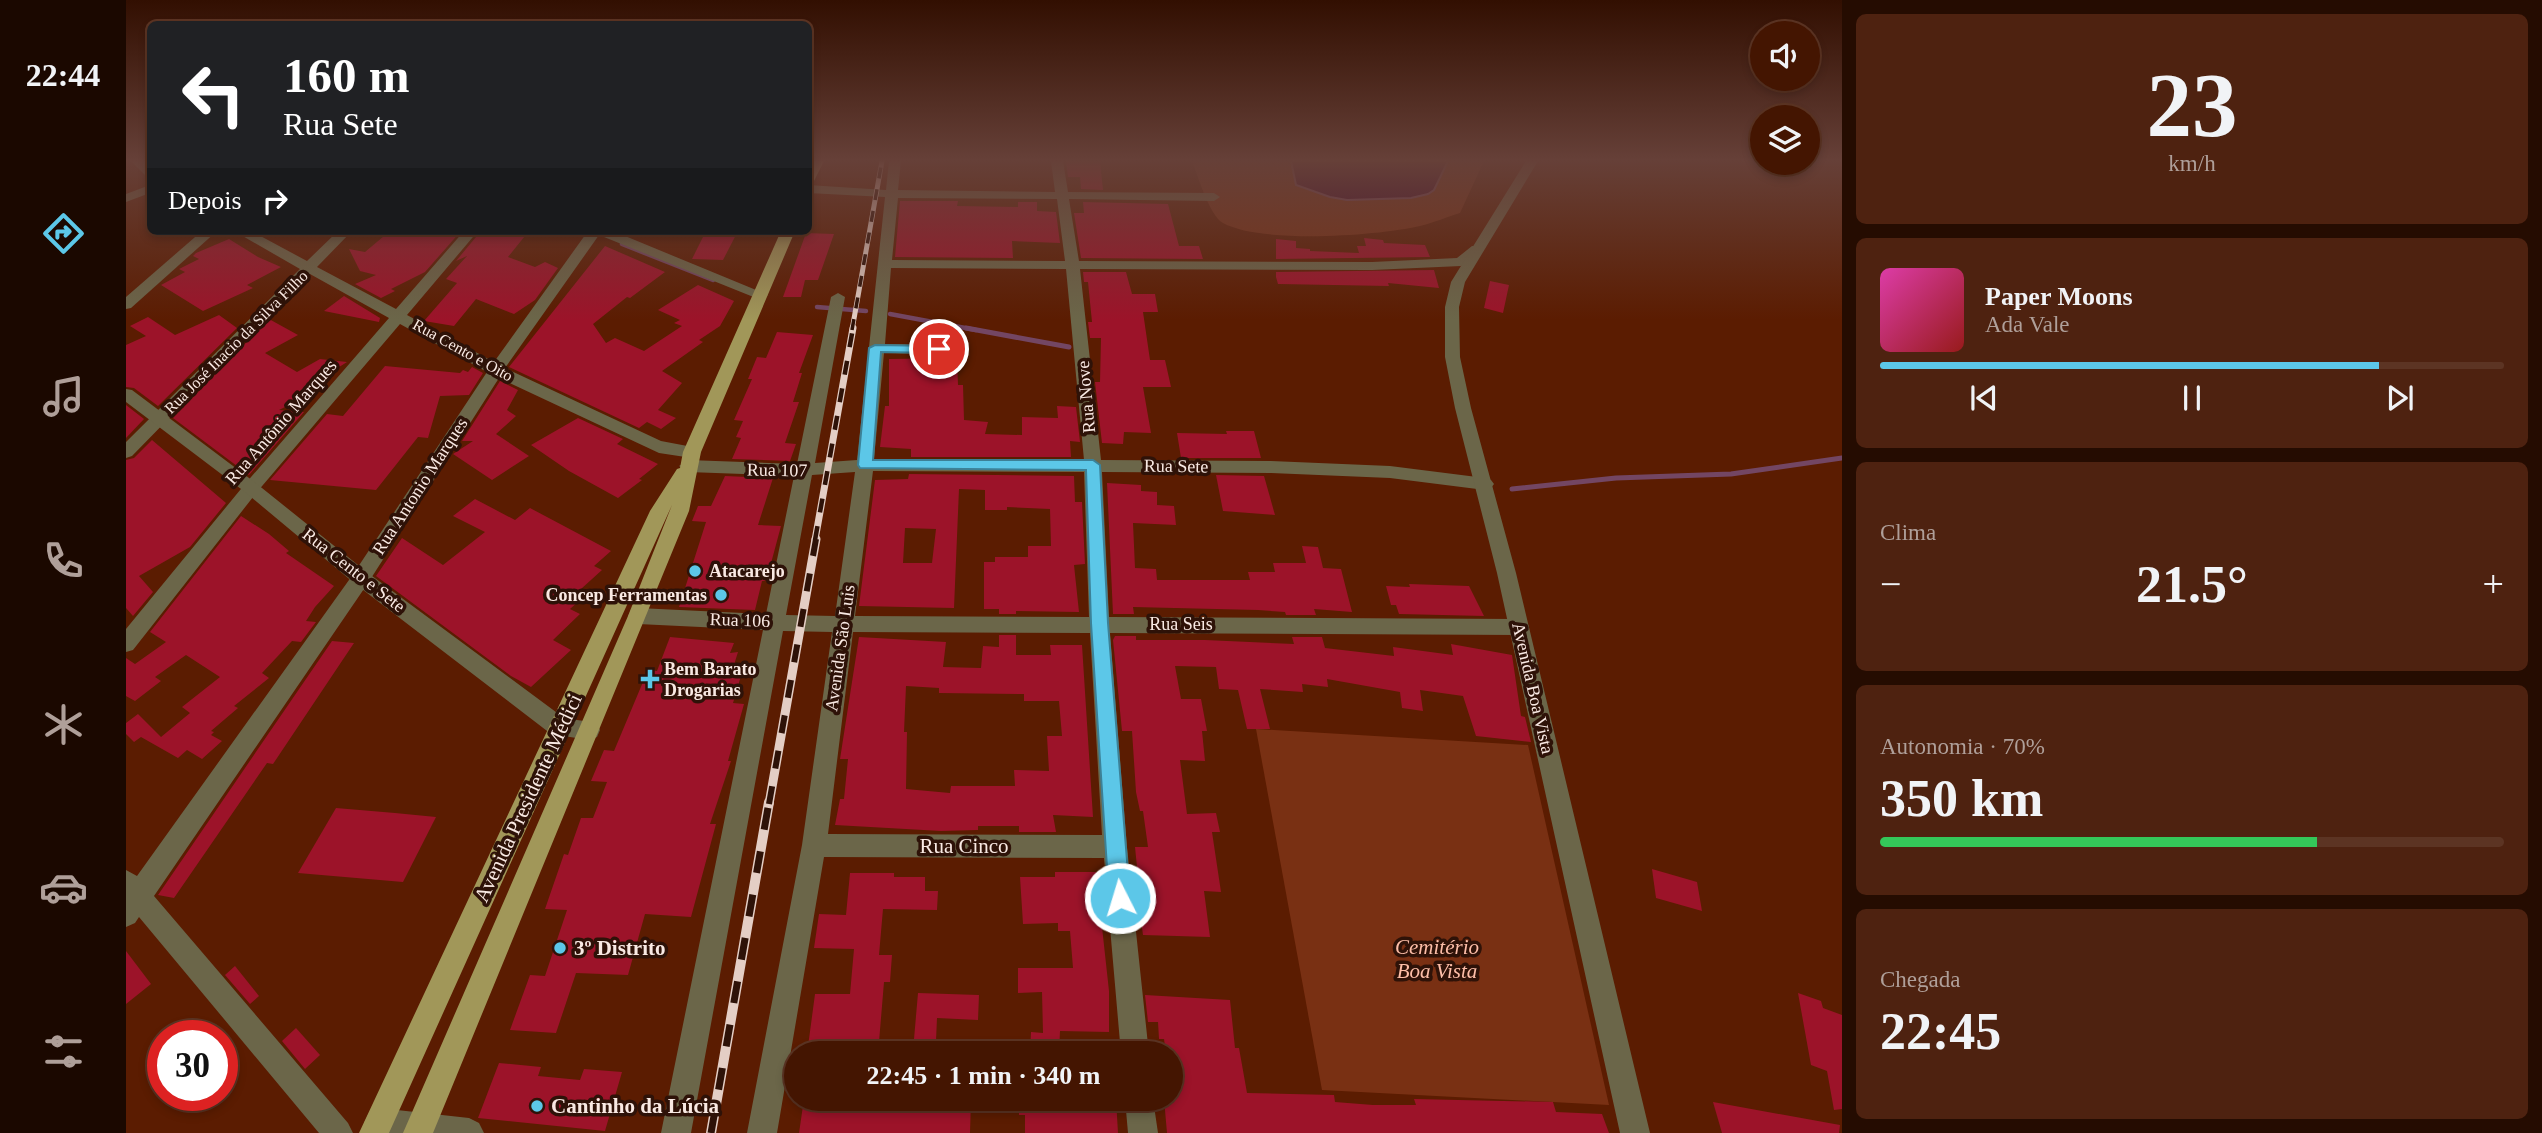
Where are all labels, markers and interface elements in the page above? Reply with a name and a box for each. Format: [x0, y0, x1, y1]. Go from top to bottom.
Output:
map controls [1750, 21, 1820, 175]
button: sound [1750, 21, 1820, 91]
text: 160 m [283, 48, 410, 103]
icon: left [168, 49, 259, 140]
text: 23 [2147, 55, 2238, 156]
text: 22:44 [26, 57, 100, 93]
button: layers [1750, 105, 1820, 175]
text: Rua Sete [283, 106, 398, 142]
text: km/h [2168, 151, 2216, 176]
icon: right [256, 182, 294, 220]
text: Depois [168, 186, 242, 215]
icon: directions [39, 209, 88, 258]
street label: Rua José Inacio da Silva Filho [161, 267, 311, 417]
text: Paper Moons [1985, 282, 2133, 311]
text: Ada Vale [1985, 312, 2070, 337]
street label: Rua Cento e Oito [410, 316, 516, 384]
pin [909, 319, 969, 379]
icon: arrive [920, 330, 958, 368]
street label: Rua Antônio Marques [221, 355, 341, 489]
street label: Rua Nove [1073, 360, 1099, 434]
icon: music [39, 372, 88, 421]
icon: previous [1965, 379, 2003, 417]
icon: pause [2173, 379, 2211, 417]
icon: next [2381, 379, 2419, 417]
street label: Rua Antonio Marques [368, 414, 472, 558]
street label: Rua Sete [1144, 455, 1208, 477]
street label: Rua 107 [747, 459, 807, 481]
text: Clima [1880, 520, 1936, 545]
street label: Rua Cento e Sete [299, 524, 409, 616]
icon: phone [39, 536, 88, 585]
text: 21.5° [2136, 556, 2248, 613]
place label: Atacarejo [709, 561, 785, 581]
marker: Atacarejo [687, 563, 703, 579]
text: − [1880, 563, 1901, 605]
text: + [2483, 563, 2504, 605]
street label: Avenida São Luis [821, 583, 859, 713]
place label: Concep Ferramentas [546, 585, 707, 605]
marker: Concep Ferramentas [713, 587, 729, 603]
street label: Rua 106 [709, 609, 771, 631]
street label: Rua Seis [1149, 614, 1213, 634]
street label: Avenida Boa Vista [1508, 620, 1558, 756]
place label: Bem Barato Drogarias [664, 659, 756, 700]
marker: Bem Barato Drogarias [642, 671, 658, 687]
street label: Avenida Presidente Médici [469, 690, 587, 906]
icon: climate [39, 700, 88, 749]
text: Autonomia · 70% [1880, 734, 2045, 759]
text: 350 km [1880, 770, 2043, 827]
street label: Rua Cinco [919, 834, 1009, 858]
position arrow [1083, 861, 1157, 935]
icon: car [39, 863, 88, 912]
park label: Cemitério Boa Vista [1395, 935, 1479, 983]
place label: 3º Distrito [574, 936, 666, 960]
marker: 3º Distrito [552, 940, 568, 956]
text: Chegada [1880, 967, 1960, 992]
text: 22:45 [1880, 1003, 2001, 1060]
speed limit sign: 30 [147, 1020, 238, 1111]
icon: filters [39, 1027, 88, 1076]
text: 22:45 · 1 min · 340 m [867, 1061, 1101, 1090]
place label: Cantinho da Lúcia [551, 1094, 720, 1118]
marker: Cantinho da Lúcia [529, 1098, 545, 1114]

